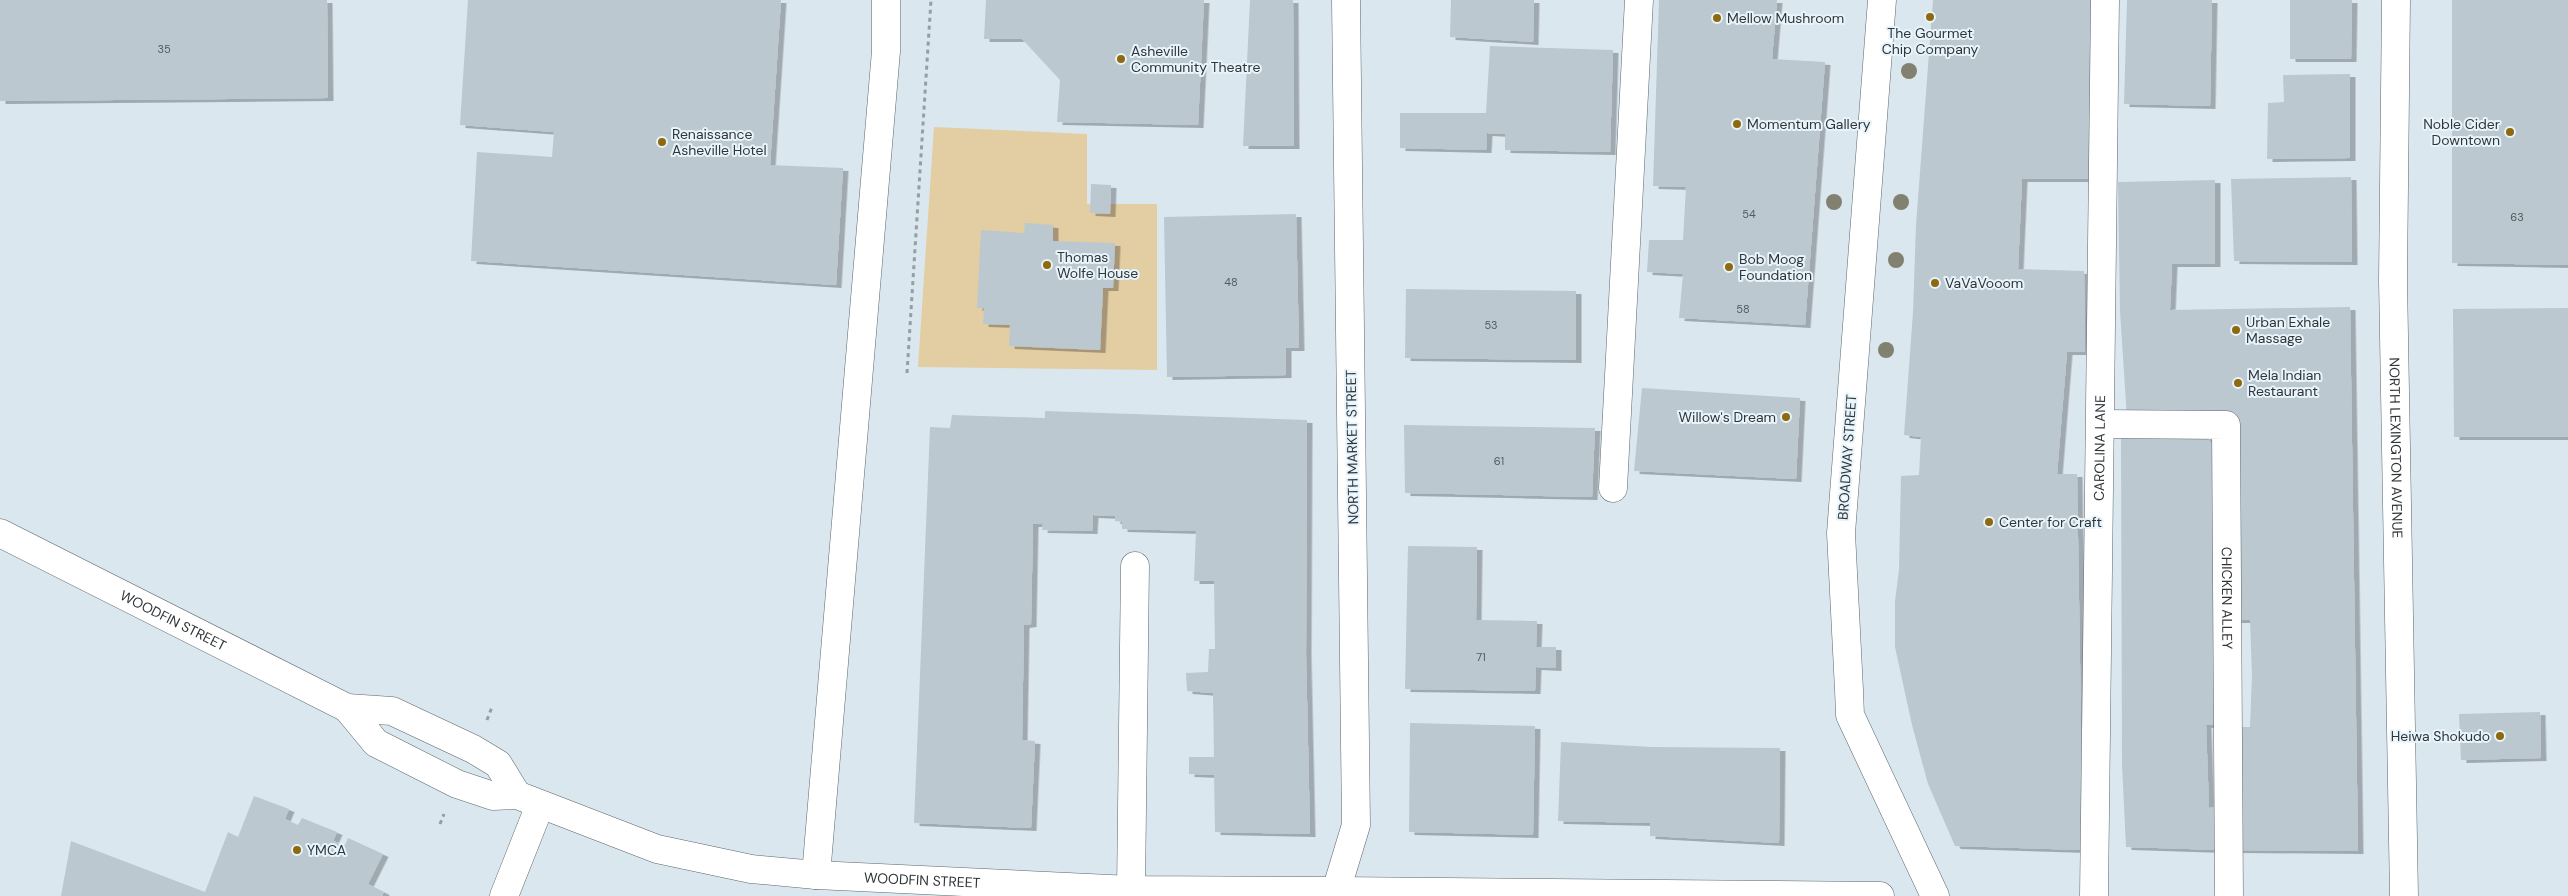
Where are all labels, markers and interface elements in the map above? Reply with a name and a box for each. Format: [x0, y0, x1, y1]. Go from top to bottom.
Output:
place label: Mellow Mushroom [1727, 9, 1844, 27]
marker: The Gourmet Chip Company [1924, 11, 1936, 23]
marker: Mellow Mushroom [1711, 12, 1723, 24]
place label: The Gourmet Chip Company [1882, 24, 1979, 58]
house number: 35 [157, 42, 171, 56]
place label: Asheville Community Theatre [1131, 42, 1260, 76]
marker: Asheville Community Theatre [1115, 53, 1127, 65]
place label: Momentum Gallery [1747, 115, 1871, 133]
place label: Noble Cider Downtown [2423, 115, 2500, 149]
marker: Momentum Gallery [1731, 118, 1743, 130]
place label: Renaissance Asheville Hotel [672, 125, 767, 159]
marker: Noble Cider Downtown [2504, 126, 2516, 138]
marker: Renaissance Asheville Hotel [656, 136, 668, 148]
house number: 54 [1742, 207, 1756, 221]
house number: 63 [2510, 210, 2524, 224]
place label: Thomas Wolfe House [1057, 248, 1138, 282]
place label: Bob Moog Foundation [1739, 250, 1812, 284]
marker: Thomas Wolfe House [1041, 259, 1053, 271]
marker: Bob Moog Foundation [1723, 261, 1735, 273]
place label: VaVaVooom [1945, 274, 2023, 292]
house number: 48 [1224, 275, 1238, 289]
marker: VaVaVooom [1929, 277, 1941, 289]
house number: 58 [1736, 302, 1750, 316]
place label: Urban Exhale Massage [2246, 313, 2330, 347]
house number: 53 [1484, 318, 1498, 332]
marker: Urban Exhale Massage [2230, 324, 2242, 336]
street label: NORTH LEXINGTON AVENUE [2385, 357, 2407, 539]
place label: Mela Indian Restaurant [2248, 366, 2321, 400]
street label: NORTH MARKET STREET [1342, 369, 1362, 525]
marker: Mela Indian Restaurant [2232, 377, 2244, 389]
street label: BROADWAY STREET [1834, 393, 1860, 520]
street label: CAROLINA LANE [2090, 395, 2109, 501]
place label: Willow's Dream [1679, 408, 1776, 426]
marker: Willow's Dream [1780, 411, 1792, 423]
house number: 61 [1494, 454, 1504, 468]
place label: Center for Craft [1999, 513, 2102, 531]
marker: Center for Craft [1983, 516, 1995, 528]
street label: CHICKEN ALLEY [2218, 547, 2236, 649]
street label: WOODFIN STREET [117, 586, 229, 655]
house number: 71 [1476, 650, 1486, 664]
place label: Heiwa Shokudo [2391, 727, 2490, 745]
marker: Heiwa Shokudo [2494, 730, 2506, 742]
place label: YMCA [307, 841, 346, 859]
marker: YMCA [291, 844, 303, 856]
street label: WOODFIN STREET [864, 868, 981, 892]

